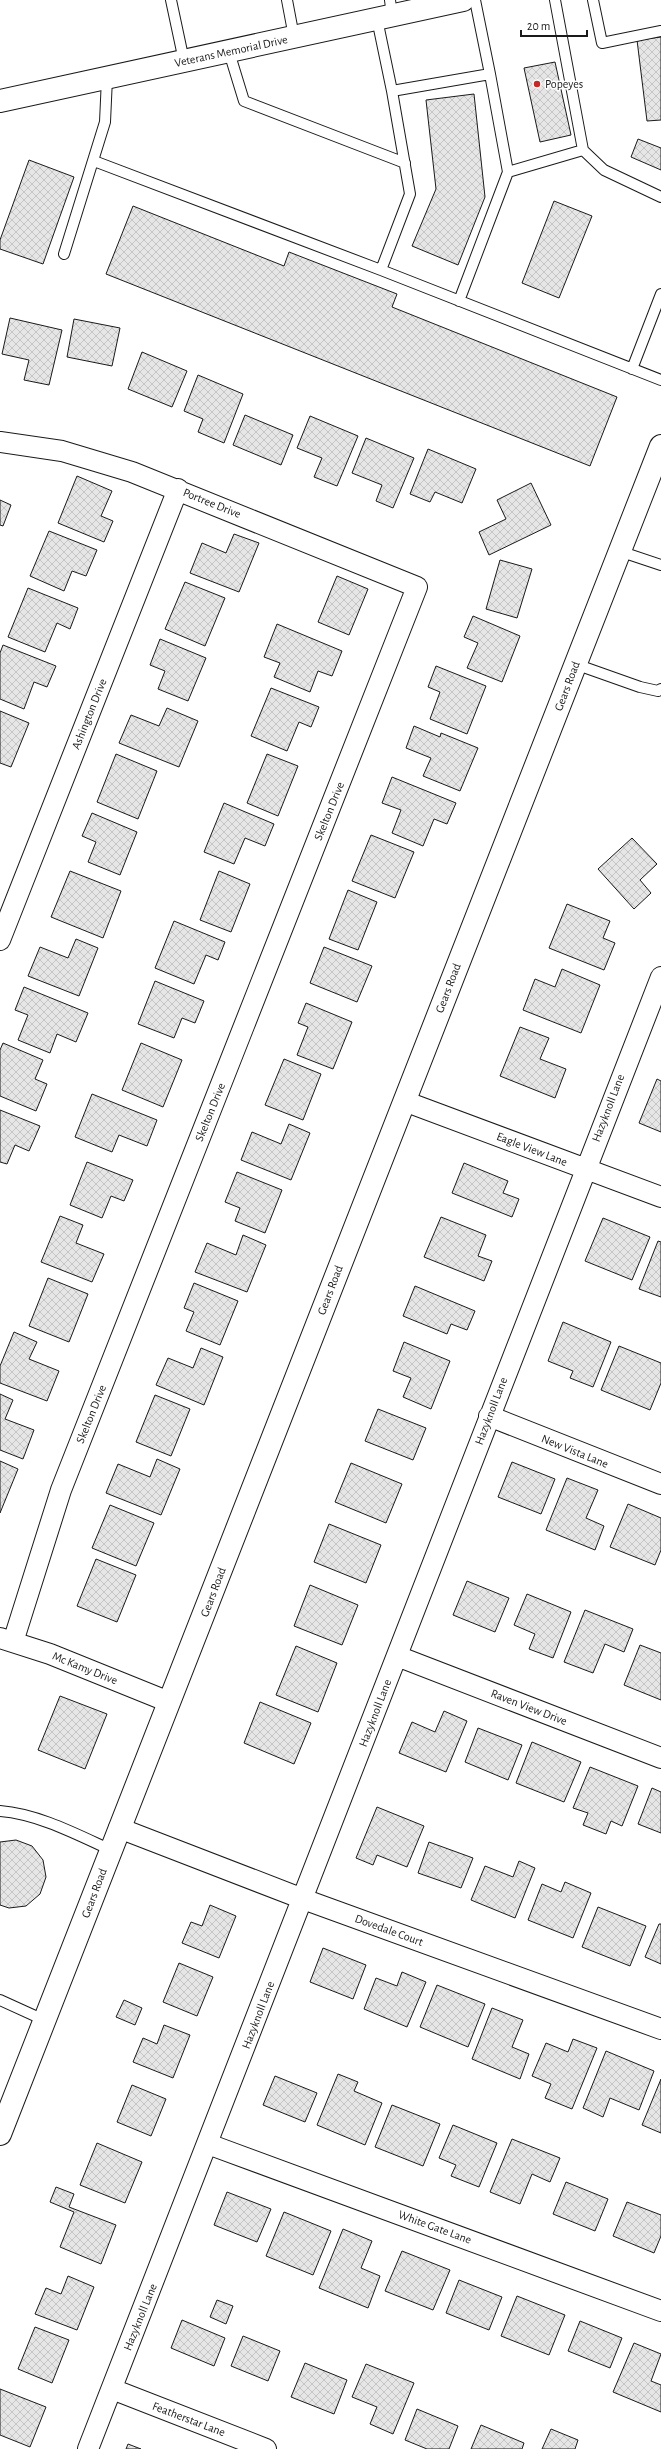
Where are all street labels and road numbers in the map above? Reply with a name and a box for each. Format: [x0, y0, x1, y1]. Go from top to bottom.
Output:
street label: Veterans Memorial Drive [173, 33, 289, 69]
street label: Portree Drive [181, 486, 243, 520]
street label: Gears Road [552, 660, 582, 712]
street label: Ashington Drive [69, 677, 109, 751]
street label: Skelton Drive [312, 780, 346, 842]
street label: Gears Road [433, 962, 463, 1014]
street label: Hazyknoll Lane [590, 1073, 627, 1144]
street label: Skelton Drive [193, 1081, 227, 1143]
street label: Eagle View Lane [495, 1130, 569, 1168]
street label: Gears Road [315, 1264, 345, 1316]
street label: Hazyknoll Lane [473, 1376, 510, 1447]
street label: Skelton Drive [74, 1383, 108, 1445]
street label: New Vista Lane [540, 1432, 610, 1470]
street label: Gears Road [198, 1566, 228, 1618]
street label: Mc Kamy Drive [50, 1649, 119, 1687]
street label: Hazyknoll Lane [357, 1678, 394, 1749]
street label: Raven View Drive [489, 1687, 569, 1727]
street label: Gears Road [79, 1867, 109, 1919]
street label: Dovedale Court [353, 1912, 425, 1948]
street label: Hazyknoll Lane [240, 1980, 277, 2051]
street label: White Gate Lane [397, 2208, 473, 2246]
street label: Hazyknoll Lane [121, 2282, 160, 2353]
street label: Featherstar Lane [151, 2400, 227, 2438]

